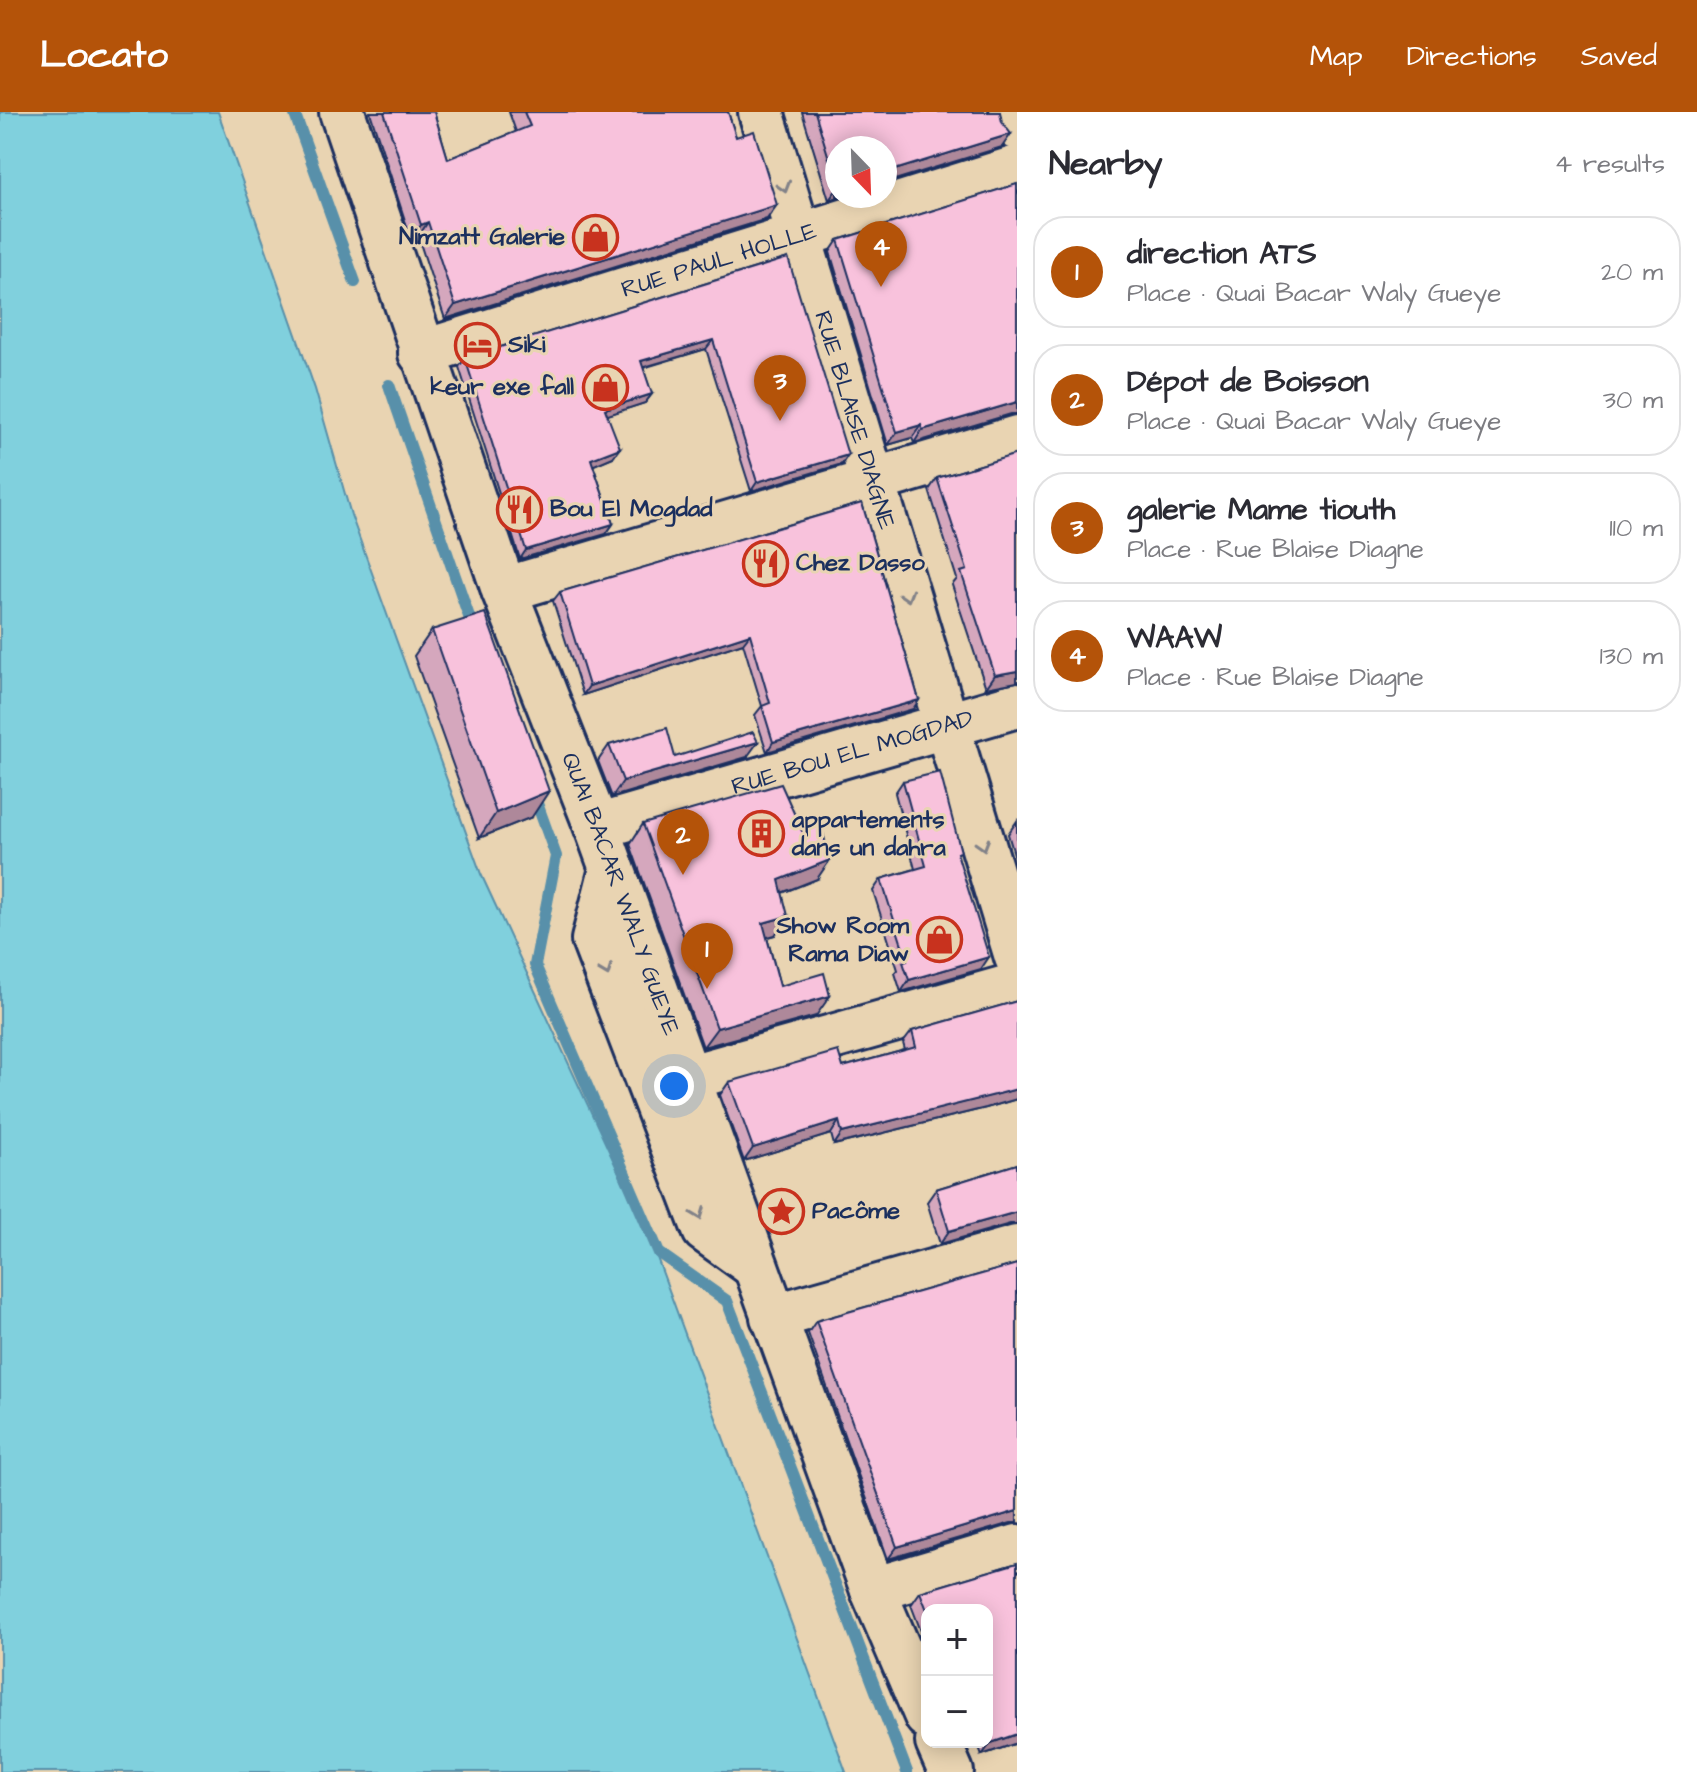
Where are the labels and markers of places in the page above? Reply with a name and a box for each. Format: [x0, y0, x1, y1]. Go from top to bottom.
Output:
shop icon: Nimzatt Galerie [572, 213, 620, 261]
place label: Nimzatt Galerie [399, 220, 565, 254]
pin: 4 [855, 221, 907, 287]
hotel icon: Siki [453, 321, 501, 369]
place label: Siki [507, 328, 546, 362]
pin: 3 [754, 355, 806, 421]
shop icon: keur exe fall [581, 363, 629, 411]
place label: keur exe fall [430, 370, 574, 404]
restaurant icon: Bou El Mogdad [495, 485, 543, 533]
place label: Bou El Mogdad [550, 492, 713, 527]
restaurant icon: Chez Dasso [741, 539, 789, 587]
place label: Chez Dasso [796, 546, 925, 580]
place label: appartements dans un dahra [791, 803, 947, 865]
pin: 2 [657, 809, 709, 875]
building icon: appartements dans un dahra [737, 810, 785, 858]
place label: Show Room Rama Diaw [775, 909, 909, 971]
shop icon: Show Room Rama Diaw [916, 916, 964, 964]
pin: 1 [681, 923, 733, 989]
place icon: Pacôme [757, 1187, 805, 1235]
place label: Pacôme [812, 1194, 900, 1228]

